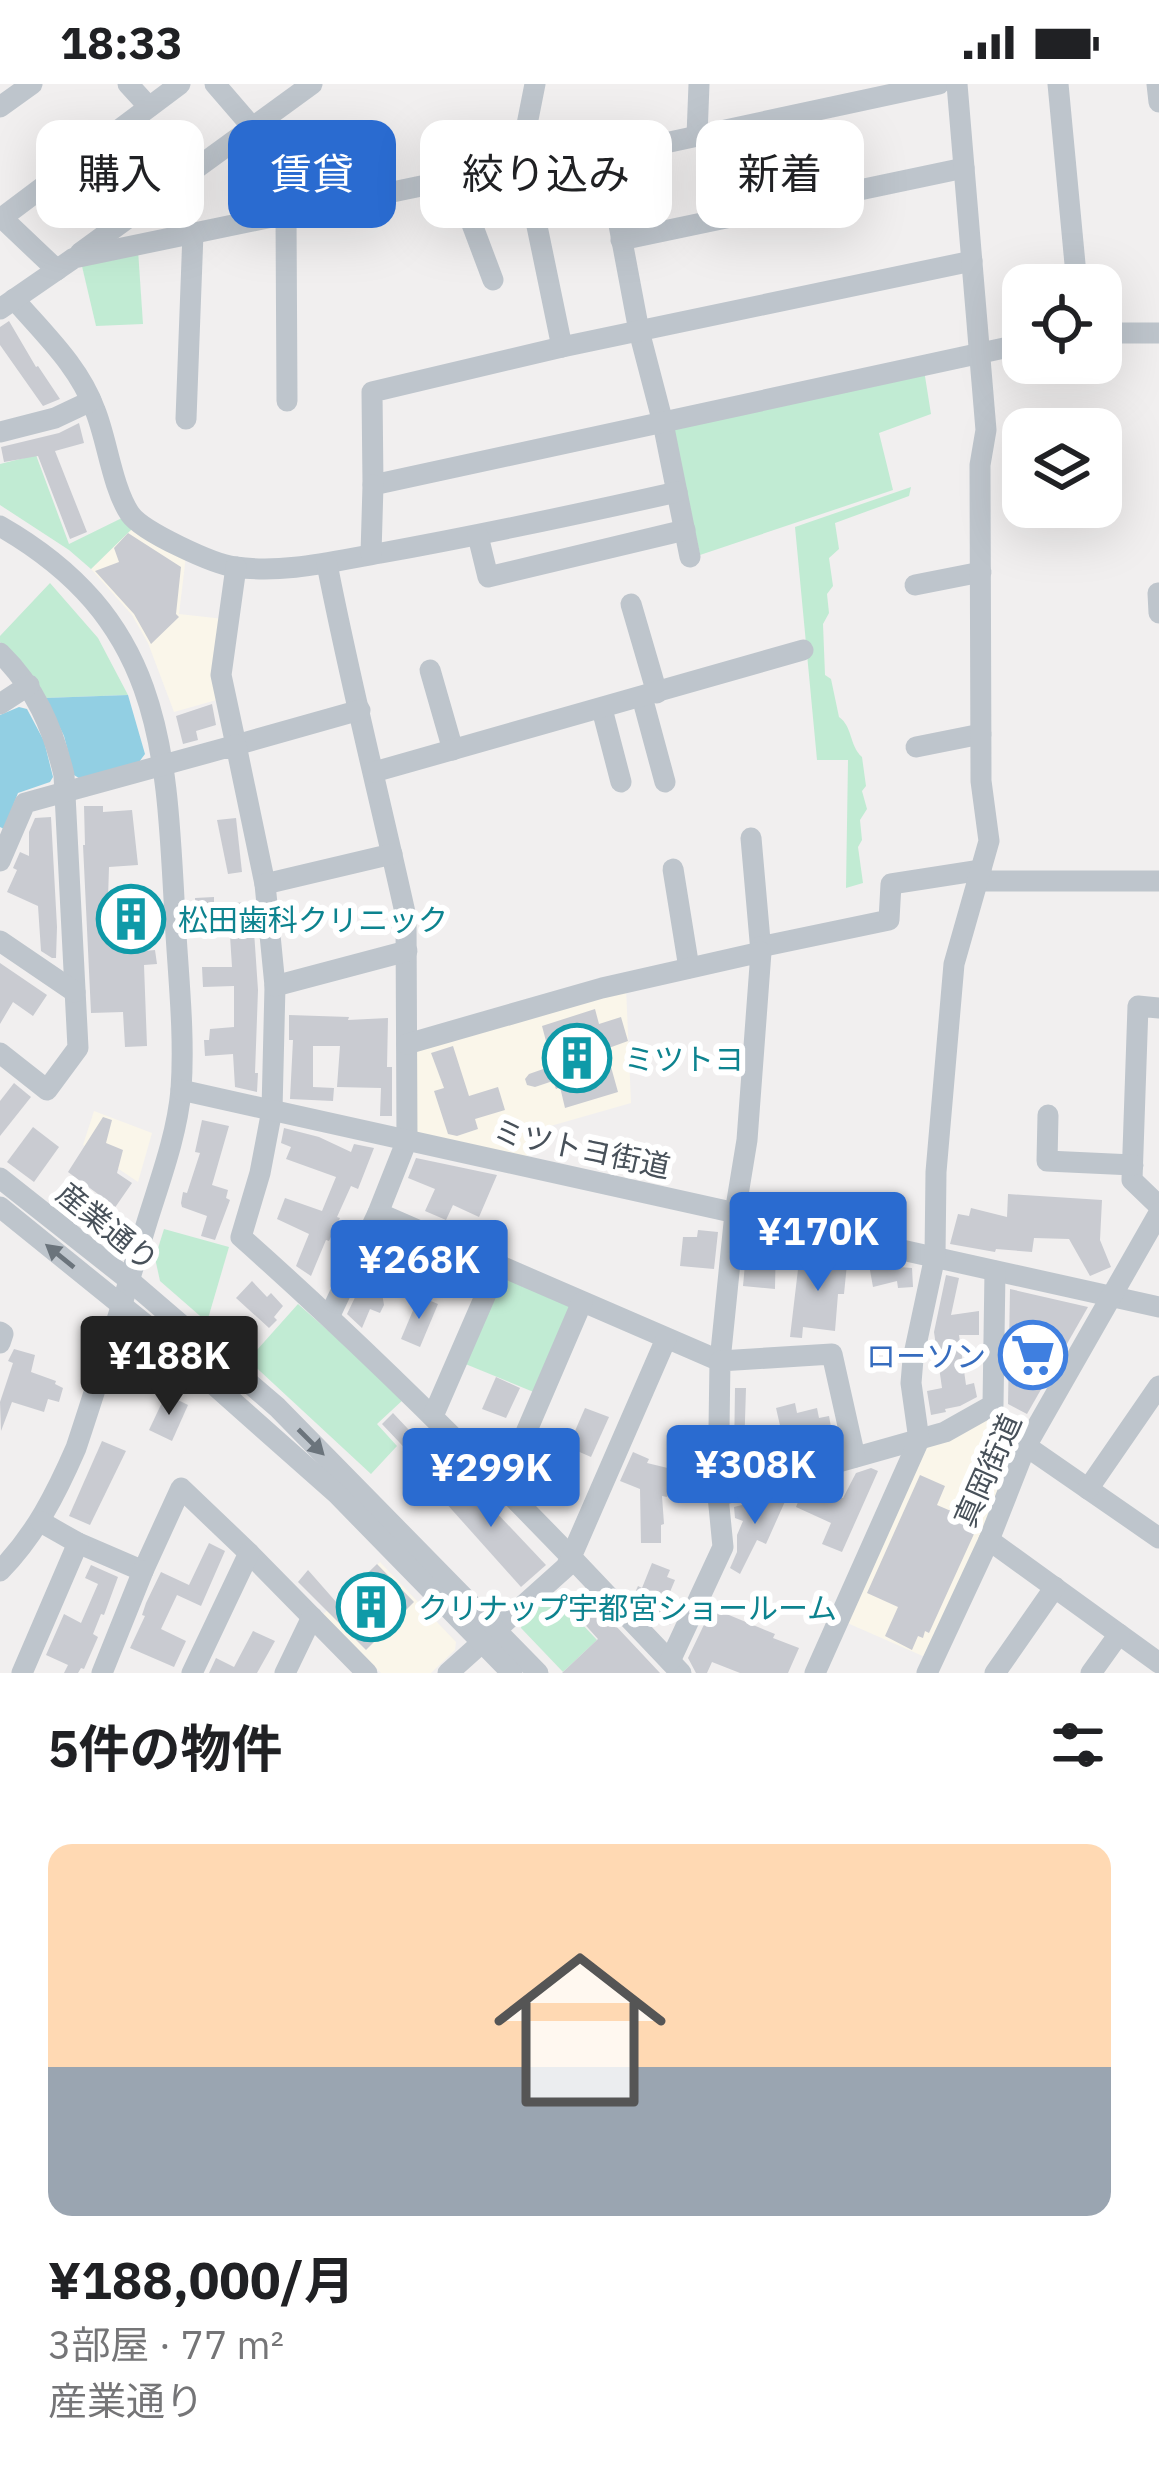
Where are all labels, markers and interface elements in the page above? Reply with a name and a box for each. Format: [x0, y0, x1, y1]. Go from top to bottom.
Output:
text: 18:33 [60, 13, 183, 71]
chip: 購入 [36, 120, 204, 228]
chip: 賃貸 [228, 120, 396, 228]
chip: 絞り込み [420, 120, 672, 228]
chip: 新着 [696, 120, 864, 228]
map controls [1002, 264, 1122, 528]
button: locate [1002, 264, 1122, 384]
button: layers [1002, 408, 1122, 528]
building icon: 松田歯科クリニック [96, 884, 166, 954]
place label: 松田歯科クリニック [178, 900, 448, 939]
building icon: ミツトヨ [542, 1023, 612, 1093]
place label: ミツトヨ [624, 1039, 744, 1078]
street label: ミツトヨ街道 [490, 1110, 674, 1186]
street label: 産業通り [49, 1173, 167, 1279]
pin: ¥170K [734, 1192, 902, 1294]
text: ¥170K [757, 1205, 879, 1256]
pin: ¥268K [335, 1220, 503, 1322]
text: ¥268K [358, 1233, 480, 1284]
one-way arrow [45, 1244, 76, 1269]
pin: ¥188K [85, 1316, 253, 1418]
supermarket icon: ローソン [998, 1320, 1068, 1390]
text: ¥188K [108, 1329, 230, 1380]
place label: ローソン [866, 1336, 986, 1375]
street label: 真岡街道 [945, 1407, 1029, 1533]
pin: ¥308K [671, 1425, 839, 1527]
one-way arrow [296, 1427, 325, 1455]
pin: ¥299K [407, 1428, 575, 1530]
text: ¥308K [694, 1438, 816, 1489]
text: ¥299K [430, 1441, 552, 1492]
building icon: クリナップ宇都宮ショールーム [336, 1572, 406, 1642]
place label: クリナップ宇都宮ショールーム [418, 1588, 837, 1627]
icon: filters [1045, 1712, 1111, 1778]
text: 5件の物件 [48, 1715, 283, 1781]
icon: home [472, 1922, 688, 2138]
text: ¥188,000/月 [48, 2247, 355, 2313]
text: 3部屋 · 77 m² [48, 2319, 284, 2370]
text: 産業通り [48, 2375, 204, 2426]

